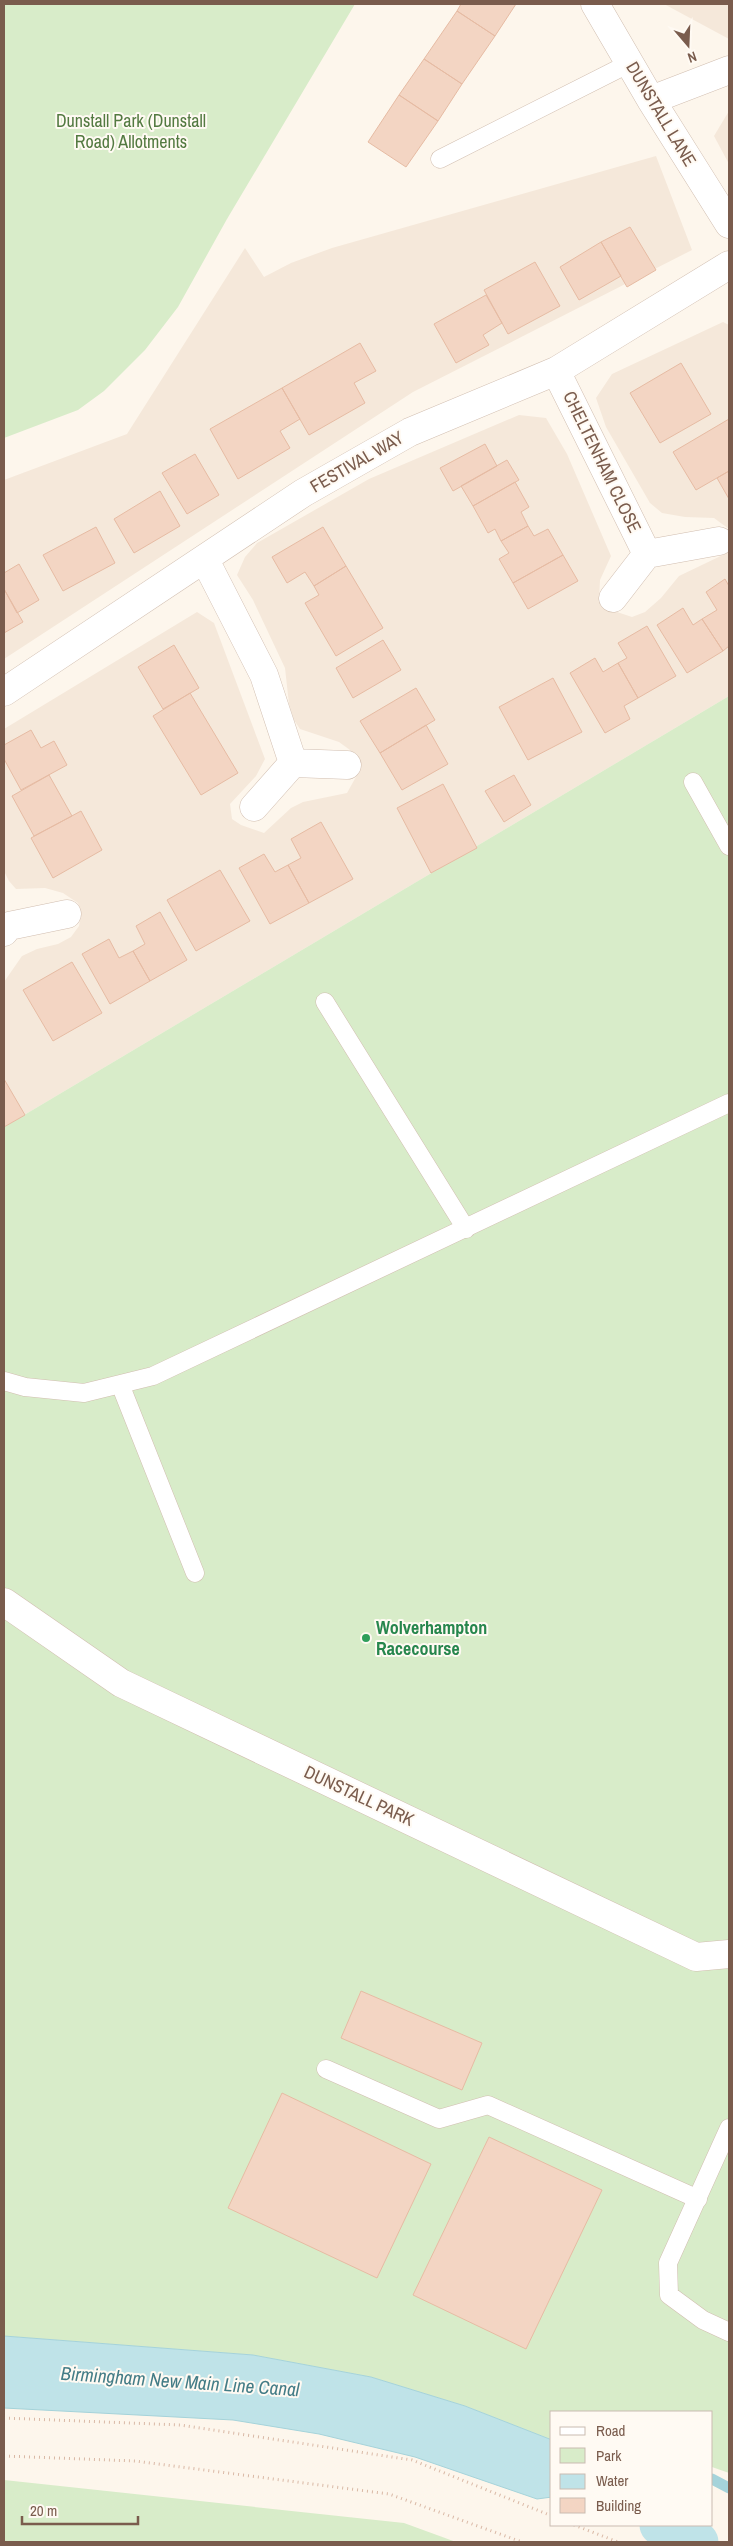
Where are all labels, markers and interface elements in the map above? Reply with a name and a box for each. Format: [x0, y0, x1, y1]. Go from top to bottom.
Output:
north arrow [663, 20, 713, 70]
street label: DUNSTALL LANE [621, 58, 701, 170]
park label: Dunstall Park (Dunstall Road) Allotments [56, 108, 206, 154]
street label: CHELTENHAM CLOSE [557, 387, 648, 537]
street label: FESTIVAL WAY [305, 425, 408, 498]
place label: Wolverhampton Racecourse [376, 1615, 487, 1661]
marker: Wolverhampton Racecourse [360, 1632, 372, 1644]
street label: DUNSTALL PARK [300, 1759, 418, 1832]
water label: Birmingham New Main Line Canal [60, 2360, 301, 2402]
legend [550, 2411, 713, 2526]
text: Road [596, 2420, 625, 2441]
text: Park [596, 2445, 622, 2466]
text: Water [596, 2470, 628, 2491]
scale bar [22, 2494, 139, 2526]
text: Building [596, 2495, 641, 2516]
text: 20 m [30, 2500, 57, 2521]

